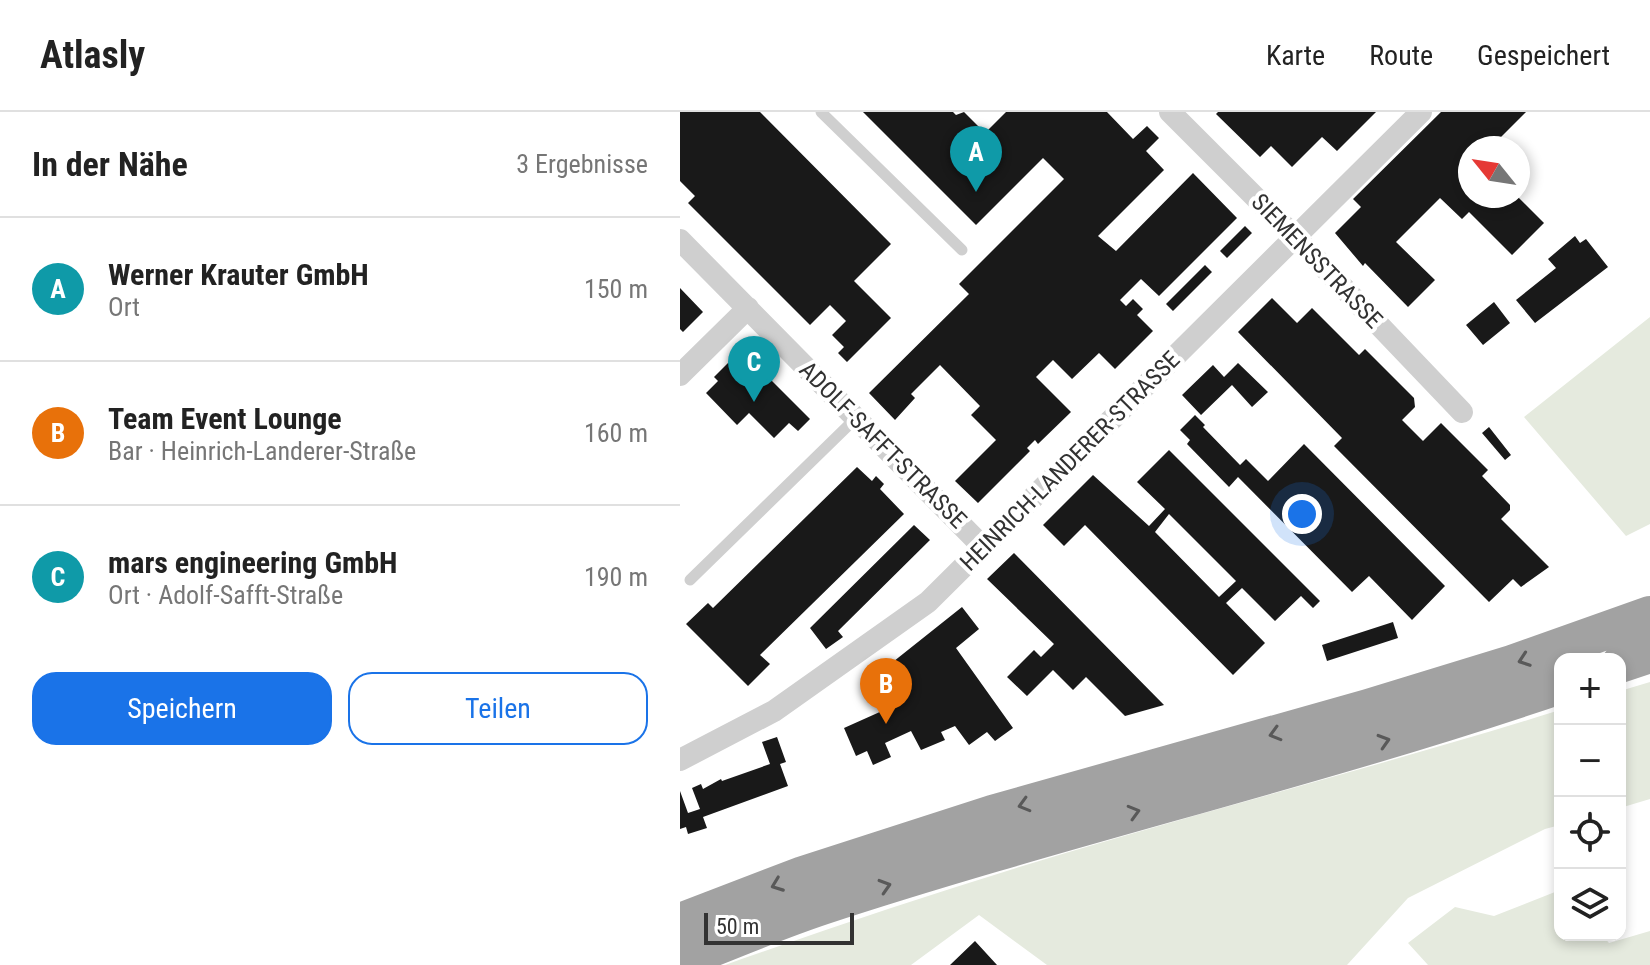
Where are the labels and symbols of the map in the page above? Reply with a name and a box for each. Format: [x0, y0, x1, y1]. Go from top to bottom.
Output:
pin: A [950, 126, 1002, 192]
north arrow [1458, 136, 1530, 208]
street label: SIEMENSSTRASSE [1246, 188, 1388, 334]
pin: C [728, 336, 780, 402]
street label: HEINRICH-LANDERER-STRASSE [955, 346, 1185, 576]
street label: ADOLF-SAFFT-STRASSE [794, 356, 972, 534]
your location [1282, 494, 1322, 534]
one-way arrow [1517, 650, 1531, 666]
pin: B [860, 658, 912, 724]
one-way arrow [1268, 725, 1282, 742]
one-way arrow [1377, 734, 1390, 750]
one-way arrow [1018, 796, 1032, 812]
one-way arrow [1126, 805, 1140, 821]
one-way arrow [771, 875, 785, 892]
one-way arrow [877, 879, 891, 895]
scale bar [704, 909, 854, 945]

